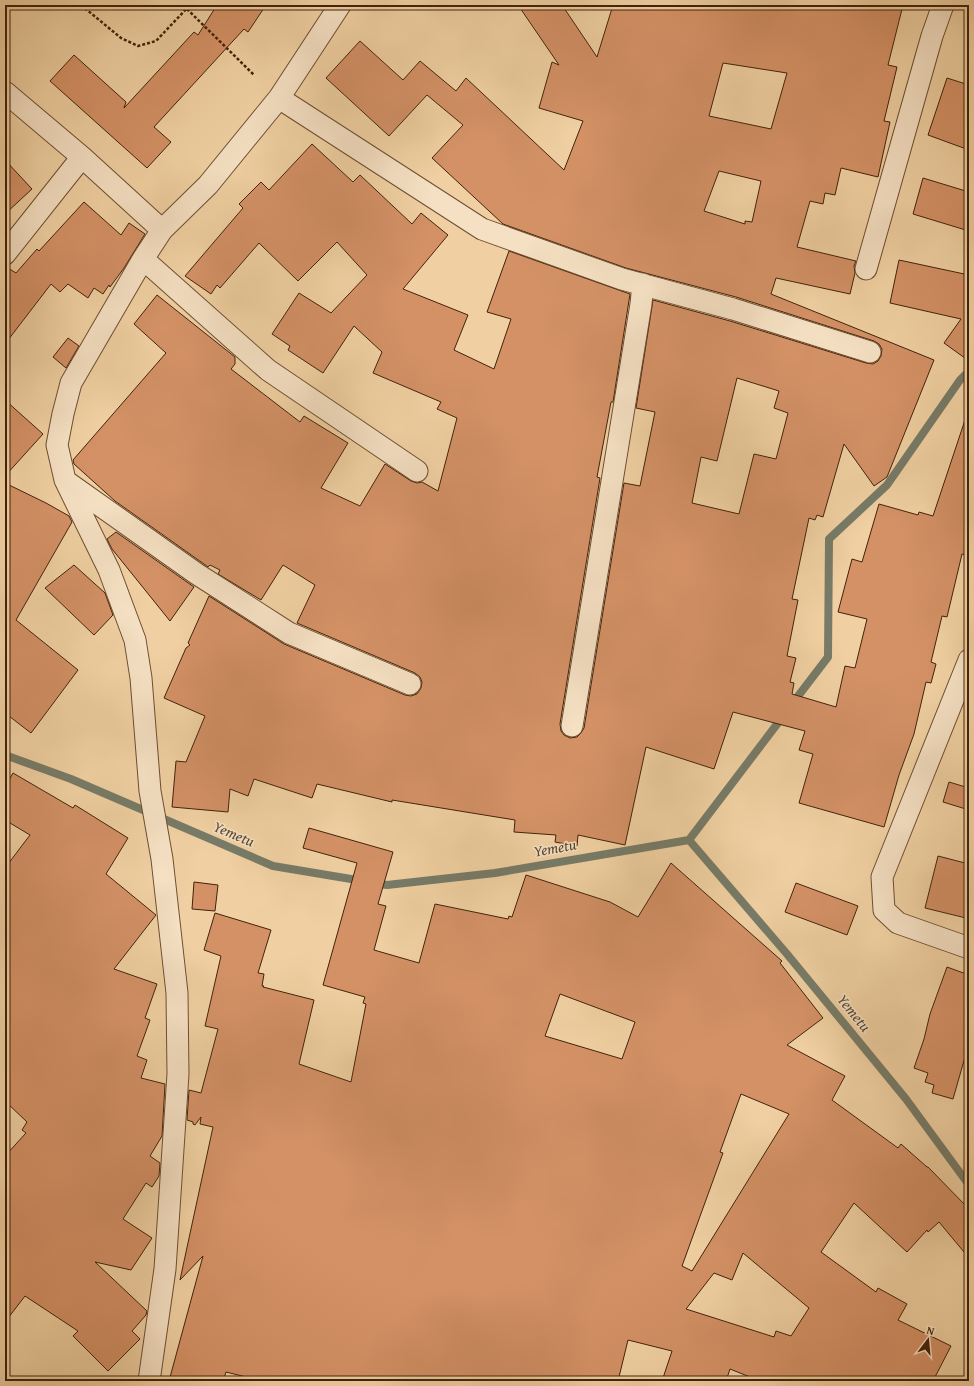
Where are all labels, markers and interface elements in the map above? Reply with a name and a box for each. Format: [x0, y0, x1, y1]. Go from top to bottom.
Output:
water label: Yemetu [210, 815, 258, 852]
water label: Yemetu [532, 833, 578, 862]
water label: Yemetu [833, 989, 876, 1036]
north arrow [908, 1320, 948, 1360]
text: N [925, 1322, 937, 1339]

